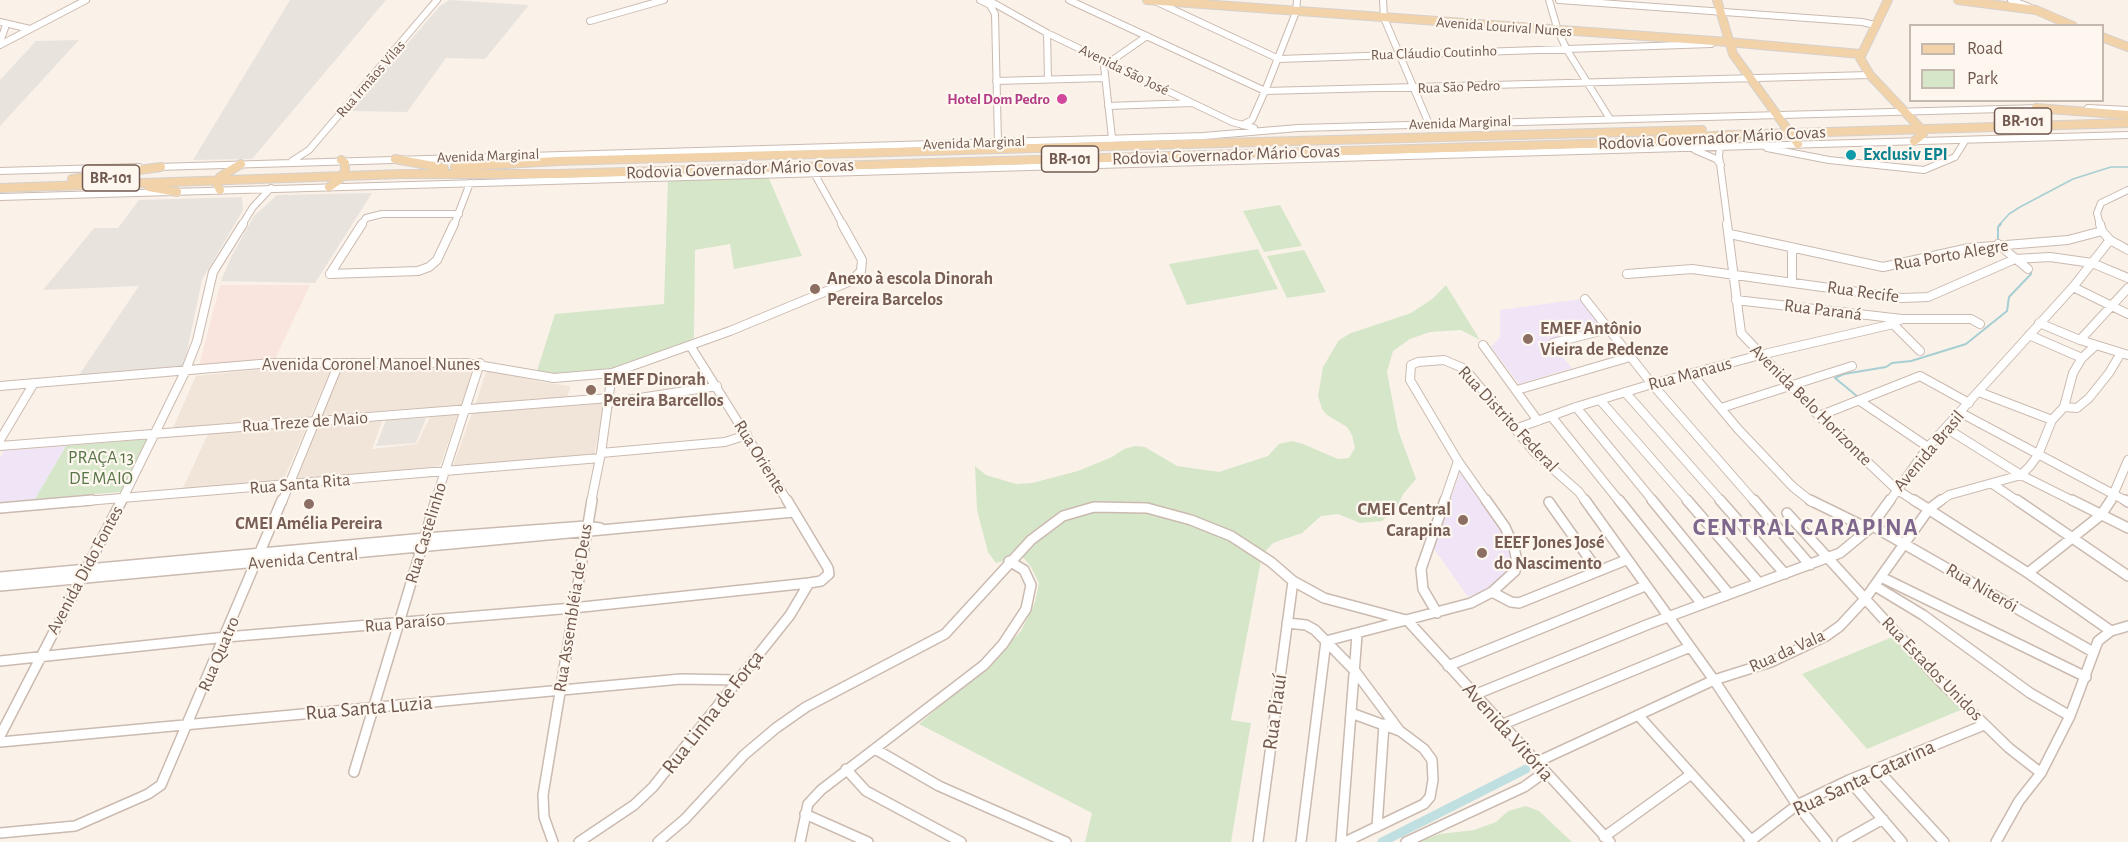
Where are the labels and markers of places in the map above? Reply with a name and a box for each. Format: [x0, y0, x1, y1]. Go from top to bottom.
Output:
place label: Hotel Dom Pedro [947, 90, 1050, 108]
marker: Hotel Dom Pedro [1055, 92, 1069, 106]
place label: Exclusiv EPI [1863, 144, 1948, 166]
marker: Exclusiv EPI [1844, 148, 1858, 162]
place label: Anexo à escola Dinorah Pereira Barcelos [827, 268, 993, 310]
marker: Anexo à escola Dinorah Pereira Barcelos [808, 282, 822, 296]
place label: EMEF Antônio Vieira de Redenze [1540, 318, 1669, 360]
marker: EMEF Antônio Vieira de Redenze [1521, 332, 1535, 346]
place label: EMEF Dinorah Pereira Barcellos [603, 369, 724, 412]
marker: EMEF Dinorah Pereira Barcellos [584, 383, 598, 397]
marker: CMEI Amélia Pereira [302, 497, 316, 511]
place label: CMEI Central Carapina [1358, 499, 1451, 542]
place label: CMEI Amélia Pereira [235, 513, 383, 535]
marker: CMEI Central Carapina [1456, 513, 1470, 527]
place label: EEEF Jones José do Nascimento [1494, 532, 1604, 574]
marker: EEEF Jones José do Nascimento [1475, 546, 1489, 560]

